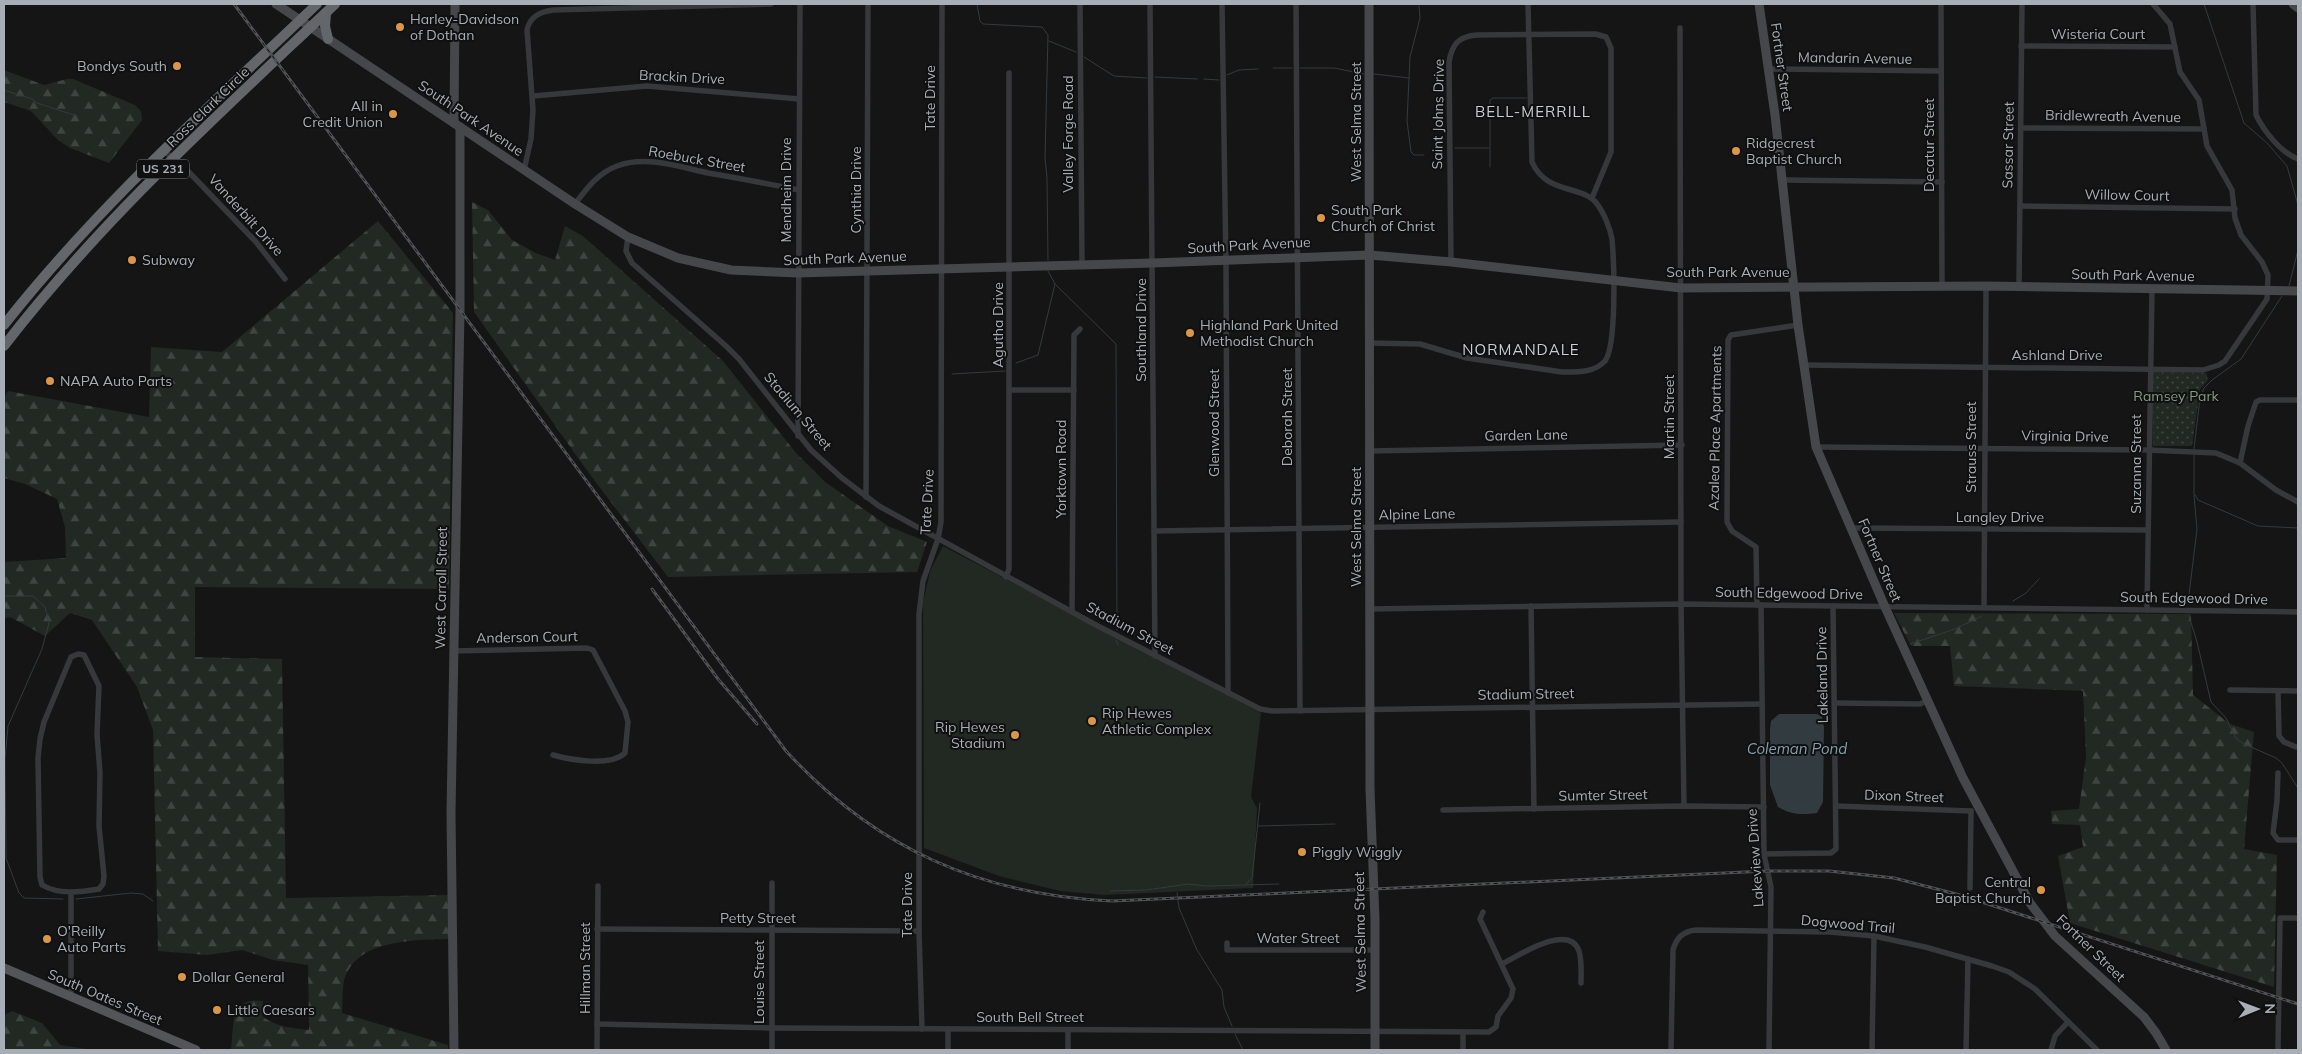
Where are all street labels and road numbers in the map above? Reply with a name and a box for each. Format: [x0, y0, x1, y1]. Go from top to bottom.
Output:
street label: Fortner Street [1767, 22, 1797, 113]
street label: Wisteria Court [2051, 25, 2145, 43]
street label: Mandarin Avenue [1798, 48, 1912, 68]
street label: Saint Johns Drive [1428, 59, 1448, 169]
street label: West Selma Street [1347, 62, 1365, 182]
street label: Ross Clark Circle [163, 63, 253, 151]
street label: Tate Drive [921, 65, 939, 131]
street label: Brackin Drive [639, 66, 725, 88]
street label: Valley Forge Road [1059, 75, 1077, 193]
street label: South Park Avenue [415, 76, 527, 160]
street label: Decatur Street [1920, 98, 1938, 192]
street label: Sassar Street [1998, 101, 2018, 189]
street label: Bridlewreath Avenue [2045, 106, 2181, 126]
street label: Mendheim Drive [777, 137, 795, 243]
street label: Roebuck Street [647, 142, 747, 176]
street label: Cynthia Drive [847, 146, 865, 234]
road number: US 231 [137, 160, 189, 178]
street label: Vanderbilt Drive [204, 170, 288, 260]
street label: Willow Court [2084, 185, 2170, 205]
street label: South Park Avenue [1187, 233, 1311, 257]
street label: South Park Avenue [783, 247, 907, 269]
street label: South Park Avenue [1666, 263, 1790, 281]
street label: South Park Avenue [2071, 265, 2195, 285]
street label: Southland Drive [1132, 278, 1150, 382]
street label: Agutha Drive [989, 282, 1007, 368]
street label: Azalea Place Apartments [1705, 345, 1725, 511]
street label: Ashland Drive [2011, 346, 2103, 364]
street label: Stadium Street [760, 368, 836, 454]
street label: Deborah Street [1278, 368, 1296, 466]
street label: Glenwood Street [1205, 369, 1223, 477]
street label: Martin Street [1660, 375, 1678, 459]
street label: Strauss Street [1962, 401, 1980, 493]
street label: Suzanna Street [2127, 414, 2145, 514]
street label: Yorktown Road [1052, 420, 1070, 519]
street label: Garden Lane [1484, 425, 1568, 445]
street label: Virginia Drive [2021, 426, 2109, 446]
street label: West Selma Street [1347, 467, 1365, 587]
street label: Tate Drive [916, 469, 938, 535]
street label: Alpine Lane [1379, 504, 1455, 524]
street label: Langley Drive [1956, 508, 2044, 526]
street label: Fortner Street [1854, 515, 1906, 605]
street label: West Carroll Street [431, 526, 451, 649]
street label: South Edgewood Drive [1715, 583, 1863, 603]
street label: South Edgewood Drive [2120, 588, 2268, 608]
street label: Stadium Street [1083, 597, 1177, 659]
street label: Anderson Court [476, 627, 578, 647]
street label: Lakeland Drive [1812, 627, 1832, 723]
street label: Stadium Street [1478, 684, 1574, 704]
street label: Sumter Street [1558, 785, 1648, 805]
street label: Dixon Street [1864, 786, 1944, 806]
street label: Lakeview Drive [1743, 808, 1767, 908]
street label: West Selma Street [1350, 871, 1370, 992]
street label: Tate Drive [898, 872, 916, 938]
street label: Petty Street [720, 909, 796, 927]
street label: Dogwood Trail [1800, 911, 1896, 937]
street label: Fortner Street [2053, 911, 2129, 986]
street label: Hillman Street [576, 922, 594, 1014]
street label: Water Street [1256, 929, 1340, 947]
street label: Louise Street [750, 940, 768, 1024]
street label: South Oates Street [45, 965, 165, 1029]
street label: South Bell Street [976, 1008, 1084, 1026]

